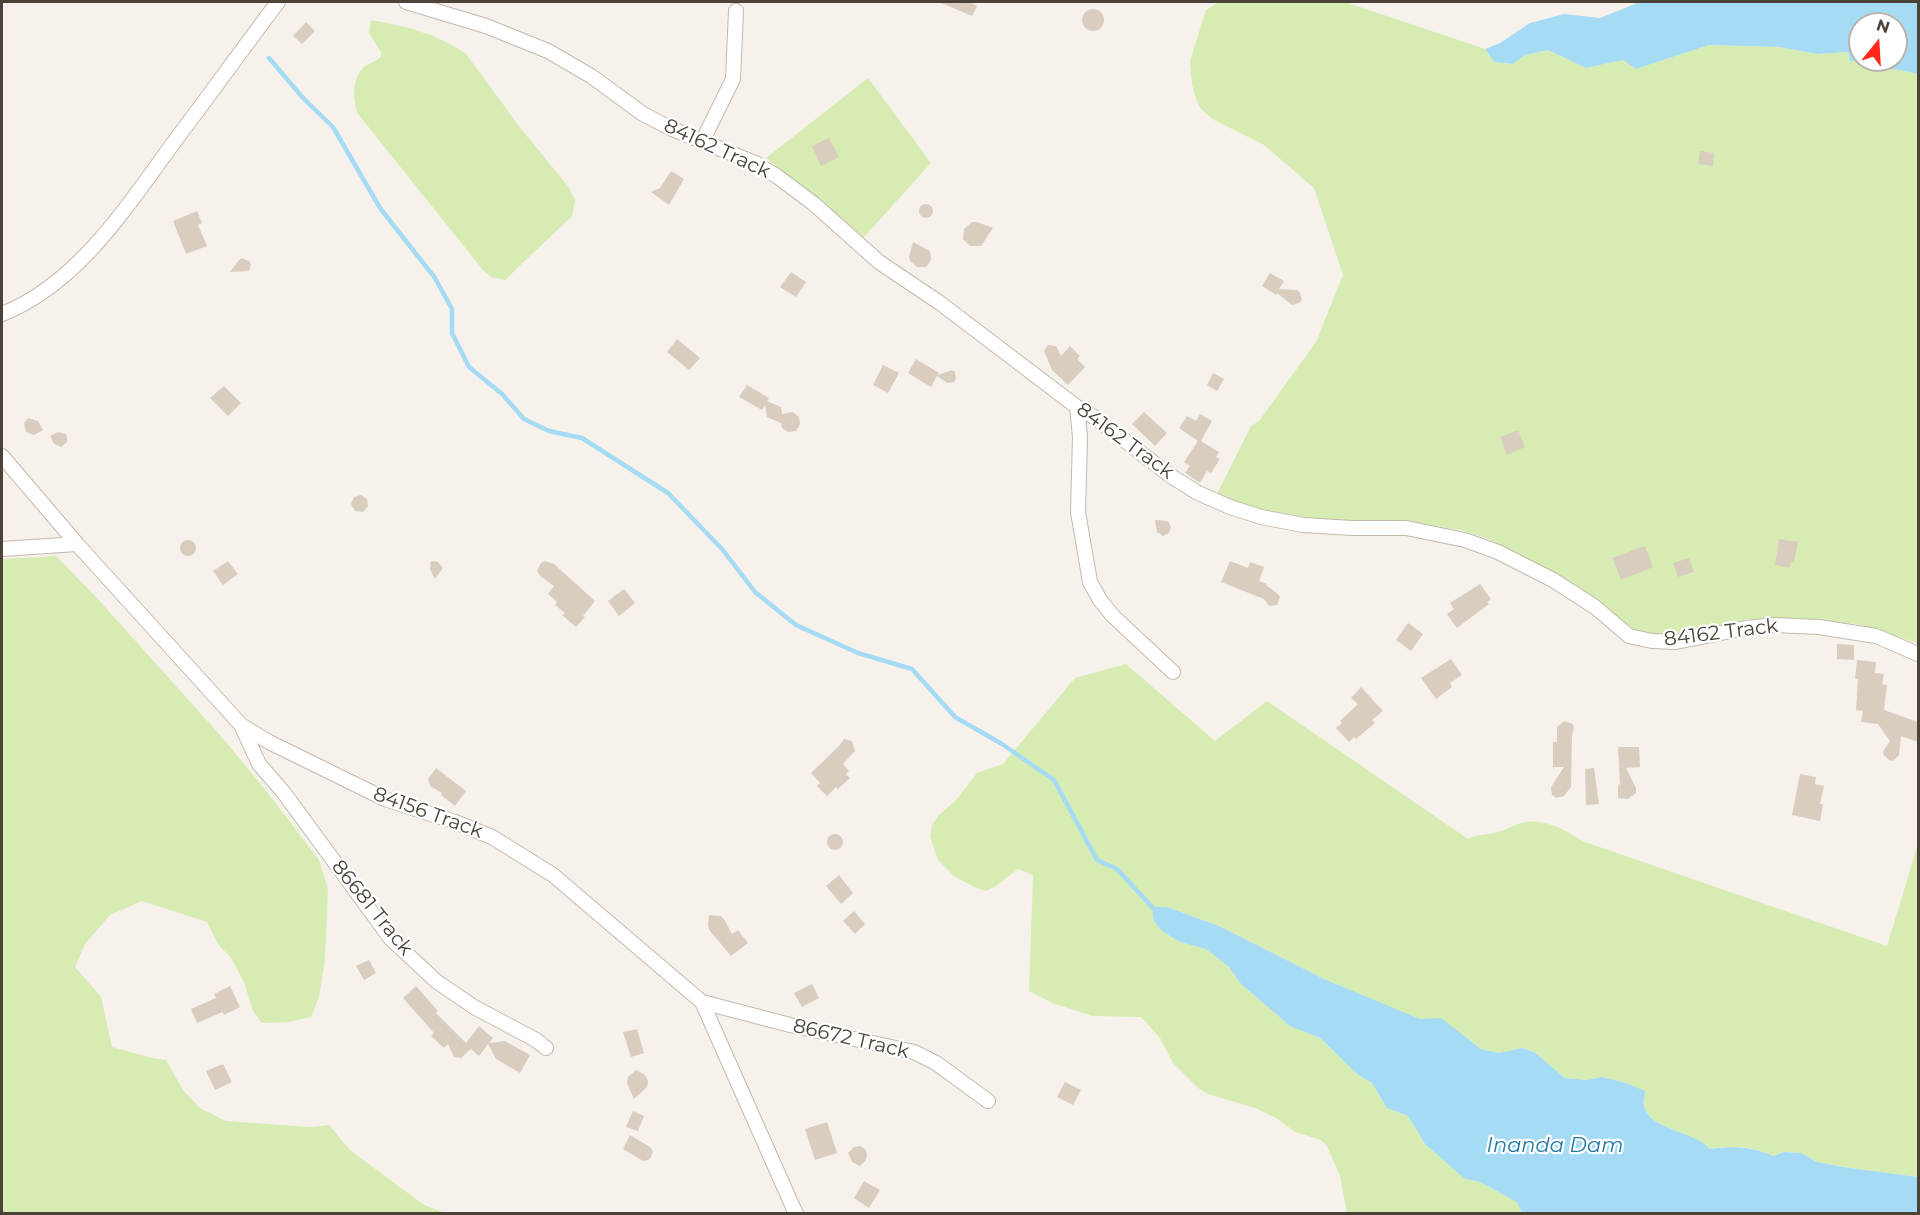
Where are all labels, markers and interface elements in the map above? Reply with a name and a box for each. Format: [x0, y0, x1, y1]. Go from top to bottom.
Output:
north arrow [1848, 12, 1908, 72]
text: N [1874, 15, 1892, 37]
street label: 84162 Track [660, 114, 774, 184]
street label: 84162 Track [1072, 398, 1178, 484]
street label: 84162 Track [1663, 614, 1779, 652]
street label: 84156 Track [370, 782, 486, 844]
street label: 86681 Track [326, 856, 418, 960]
street label: 86672 Track [791, 1014, 911, 1064]
water label: Inanda Dam [1487, 1133, 1623, 1159]

